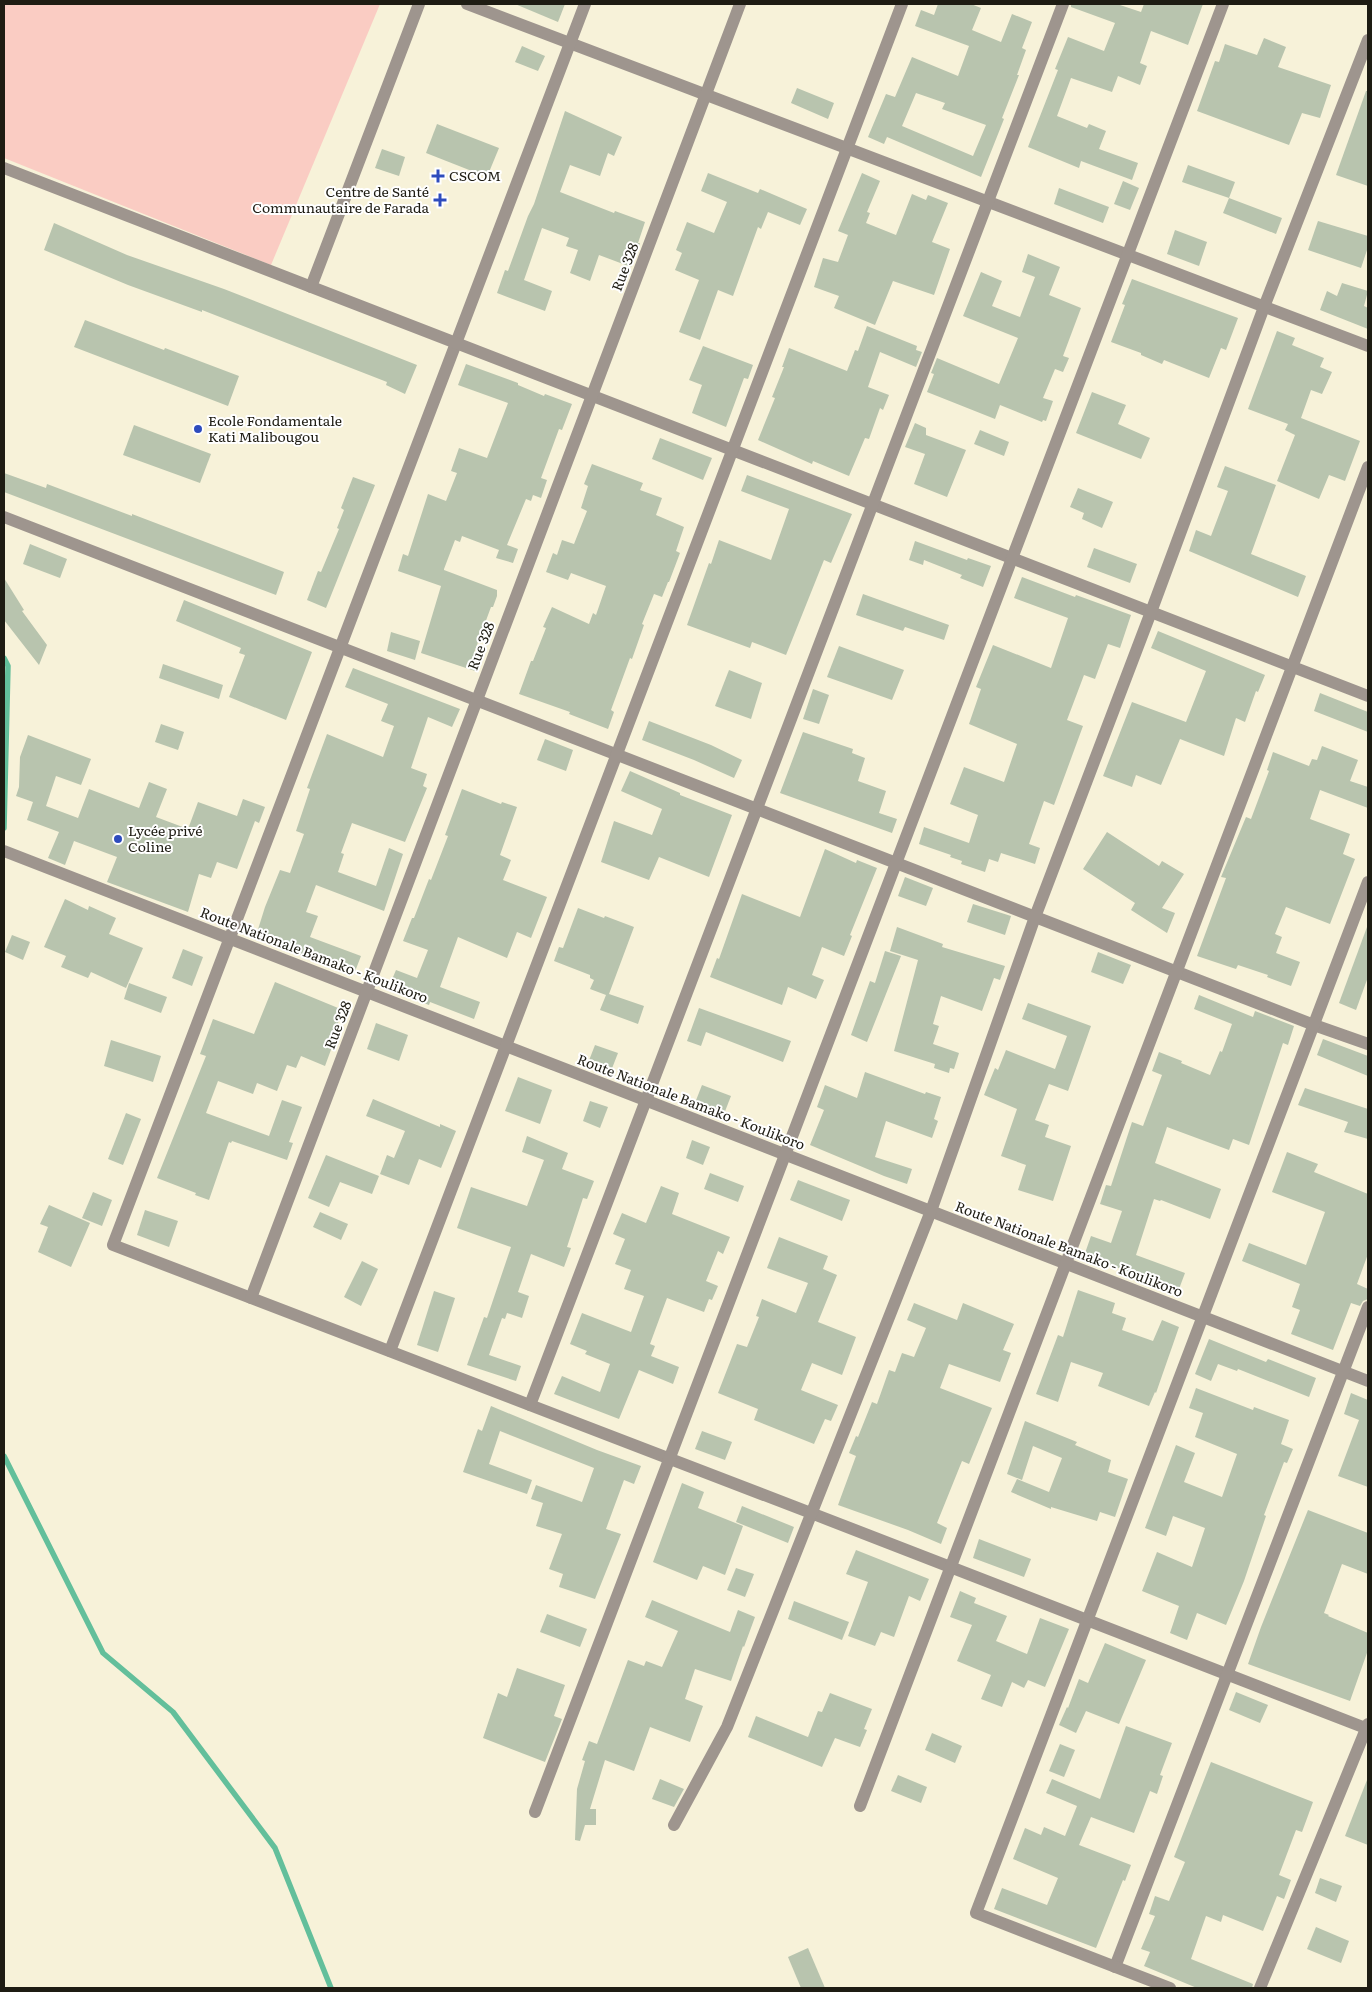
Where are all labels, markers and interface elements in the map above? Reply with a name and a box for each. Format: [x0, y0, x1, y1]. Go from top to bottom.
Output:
place label: CSCOM [449, 165, 501, 185]
marker: CSCOM [431, 169, 445, 183]
place label: Centre de Santé Communautaire de Farada [252, 181, 429, 217]
marker: Centre de Santé Communautaire de Farada [433, 193, 447, 207]
street label: Rue 328 [606, 239, 643, 294]
place label: Ecole Fondamentale Kati Malibougou [208, 410, 342, 446]
marker: Ecole Fondamentale Kati Malibougou [192, 423, 204, 435]
street label: Rue 328 [462, 618, 499, 673]
place label: Lycée privé Coline [128, 820, 203, 856]
marker: Lycée privé Coline [112, 833, 124, 845]
street label: Route Nationale Bamako - Koulikoro [198, 901, 431, 1007]
street label: Rue 328 [319, 997, 356, 1052]
street label: Route Nationale Bamako - Koulikoro [575, 1048, 808, 1154]
street label: Route Nationale Bamako - Koulikoro [953, 1195, 1186, 1301]

